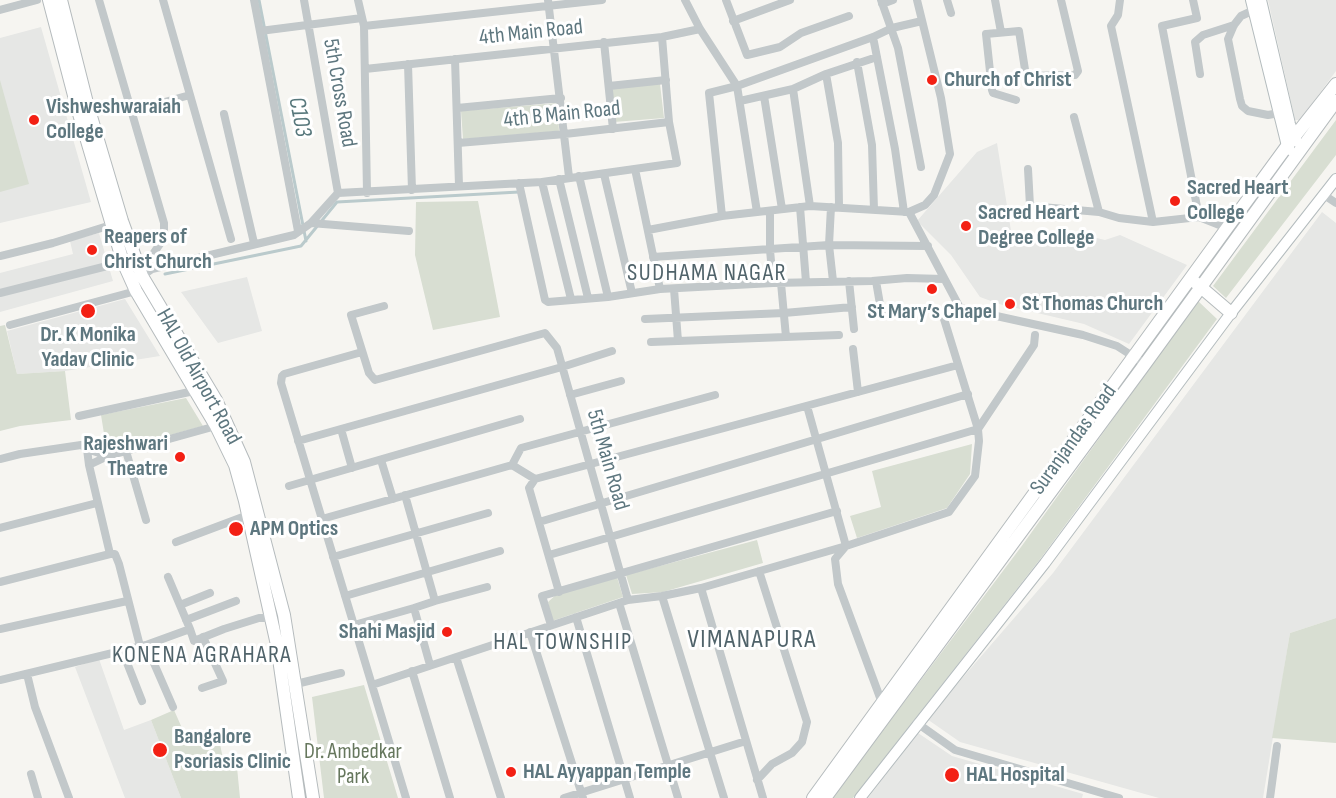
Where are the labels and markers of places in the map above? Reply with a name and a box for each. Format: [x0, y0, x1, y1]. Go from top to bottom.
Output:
place label: Church of Christ [944, 67, 1072, 93]
marker: Church of Christ [925, 73, 939, 87]
place label: Vishweshwaraiah College [46, 94, 181, 146]
marker: Vishweshwaraiah College [27, 113, 41, 127]
place label: Sacred Heart College [1187, 175, 1289, 226]
marker: Sacred Heart College [1168, 194, 1182, 208]
place label: Sacred Heart Degree College [978, 200, 1094, 252]
marker: Sacred Heart Degree College [959, 219, 973, 233]
place label: Reapers of Christ Church [104, 224, 212, 276]
marker: Reapers of Christ Church [85, 243, 99, 257]
marker: St Mary’s Chapel [925, 282, 939, 296]
place label: St Thomas Church [1022, 291, 1163, 317]
marker: St Thomas Church [1003, 297, 1017, 311]
place label: St Mary’s Chapel [867, 299, 997, 325]
marker: Dr. K Monika Yadav Clinic [79, 302, 97, 320]
place label: Dr. K Monika Yadav Clinic [40, 322, 136, 374]
place label: Rajeshwari Theatre [83, 431, 168, 482]
marker: Rajeshwari Theatre [173, 450, 187, 464]
place label: APM Optics [250, 516, 338, 542]
marker: APM Optics [227, 520, 245, 538]
place label: Shahi Masjid [339, 619, 435, 645]
marker: Shahi Masjid [440, 625, 454, 639]
place label: Bangalore Psoriasis Clinic [174, 724, 291, 776]
marker: Bangalore Psoriasis Clinic [151, 741, 169, 759]
place label: HAL Ayyappan Temple [523, 759, 691, 785]
place label: HAL Hospital [966, 762, 1065, 788]
marker: HAL Ayyappan Temple [504, 765, 518, 779]
marker: HAL Hospital [943, 766, 961, 784]

